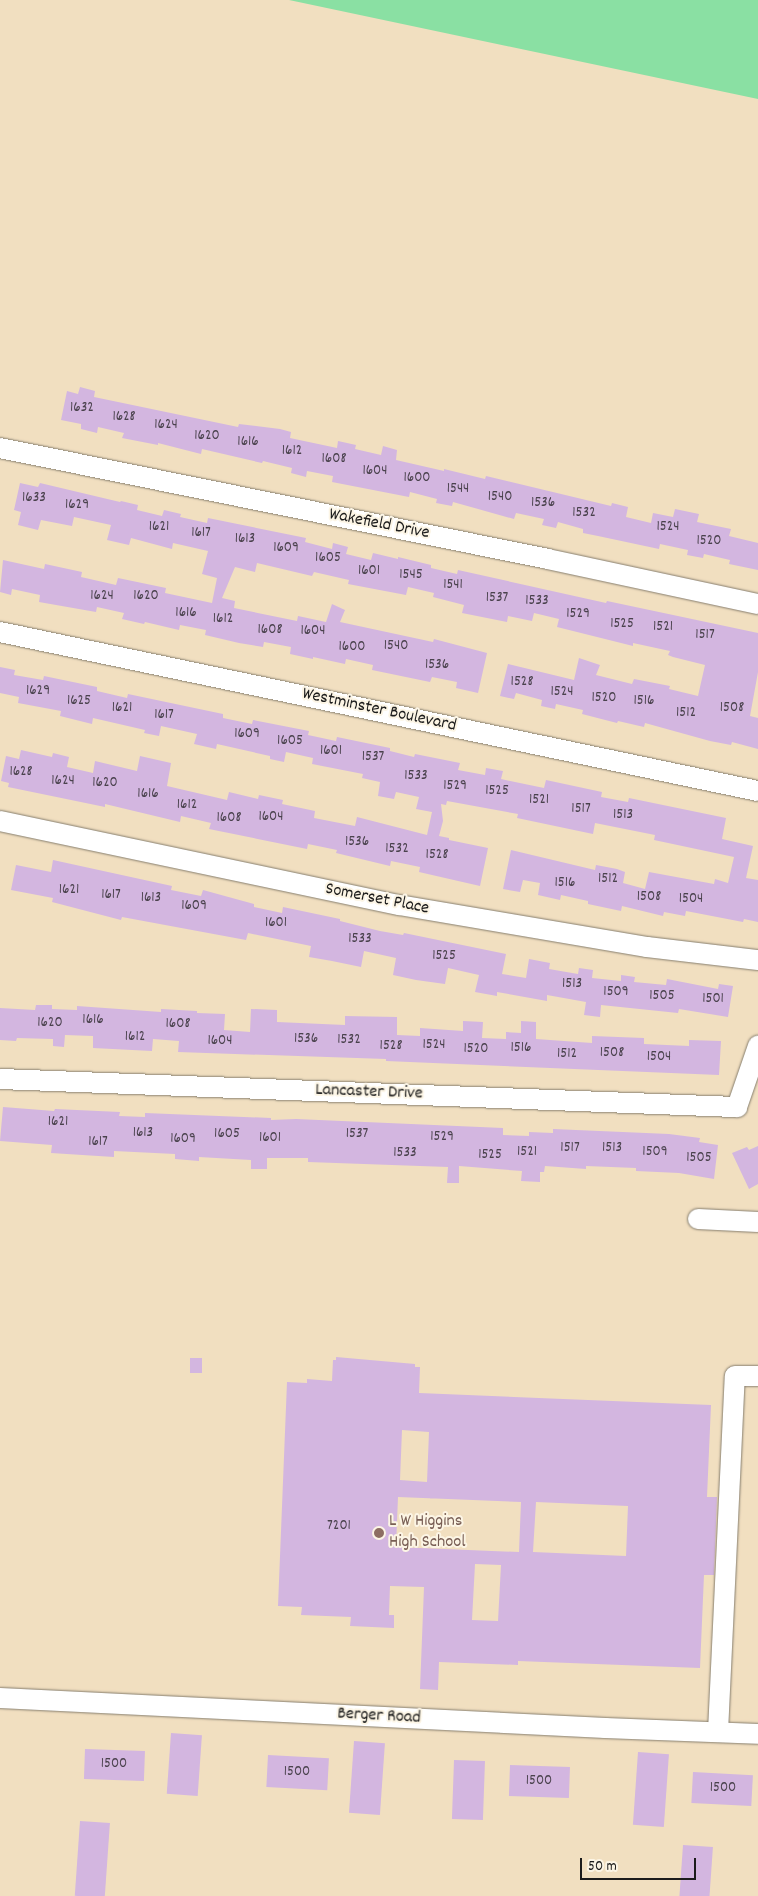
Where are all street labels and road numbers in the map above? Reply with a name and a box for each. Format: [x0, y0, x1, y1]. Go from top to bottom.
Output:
street label: Wakefield Drive [327, 505, 431, 545]
street label: Westminster Boulevard [300, 684, 458, 738]
street label: Somerset Place [323, 879, 431, 921]
street label: Lancaster Drive [315, 1080, 423, 1106]
street label: Berger Road [337, 1704, 421, 1730]

